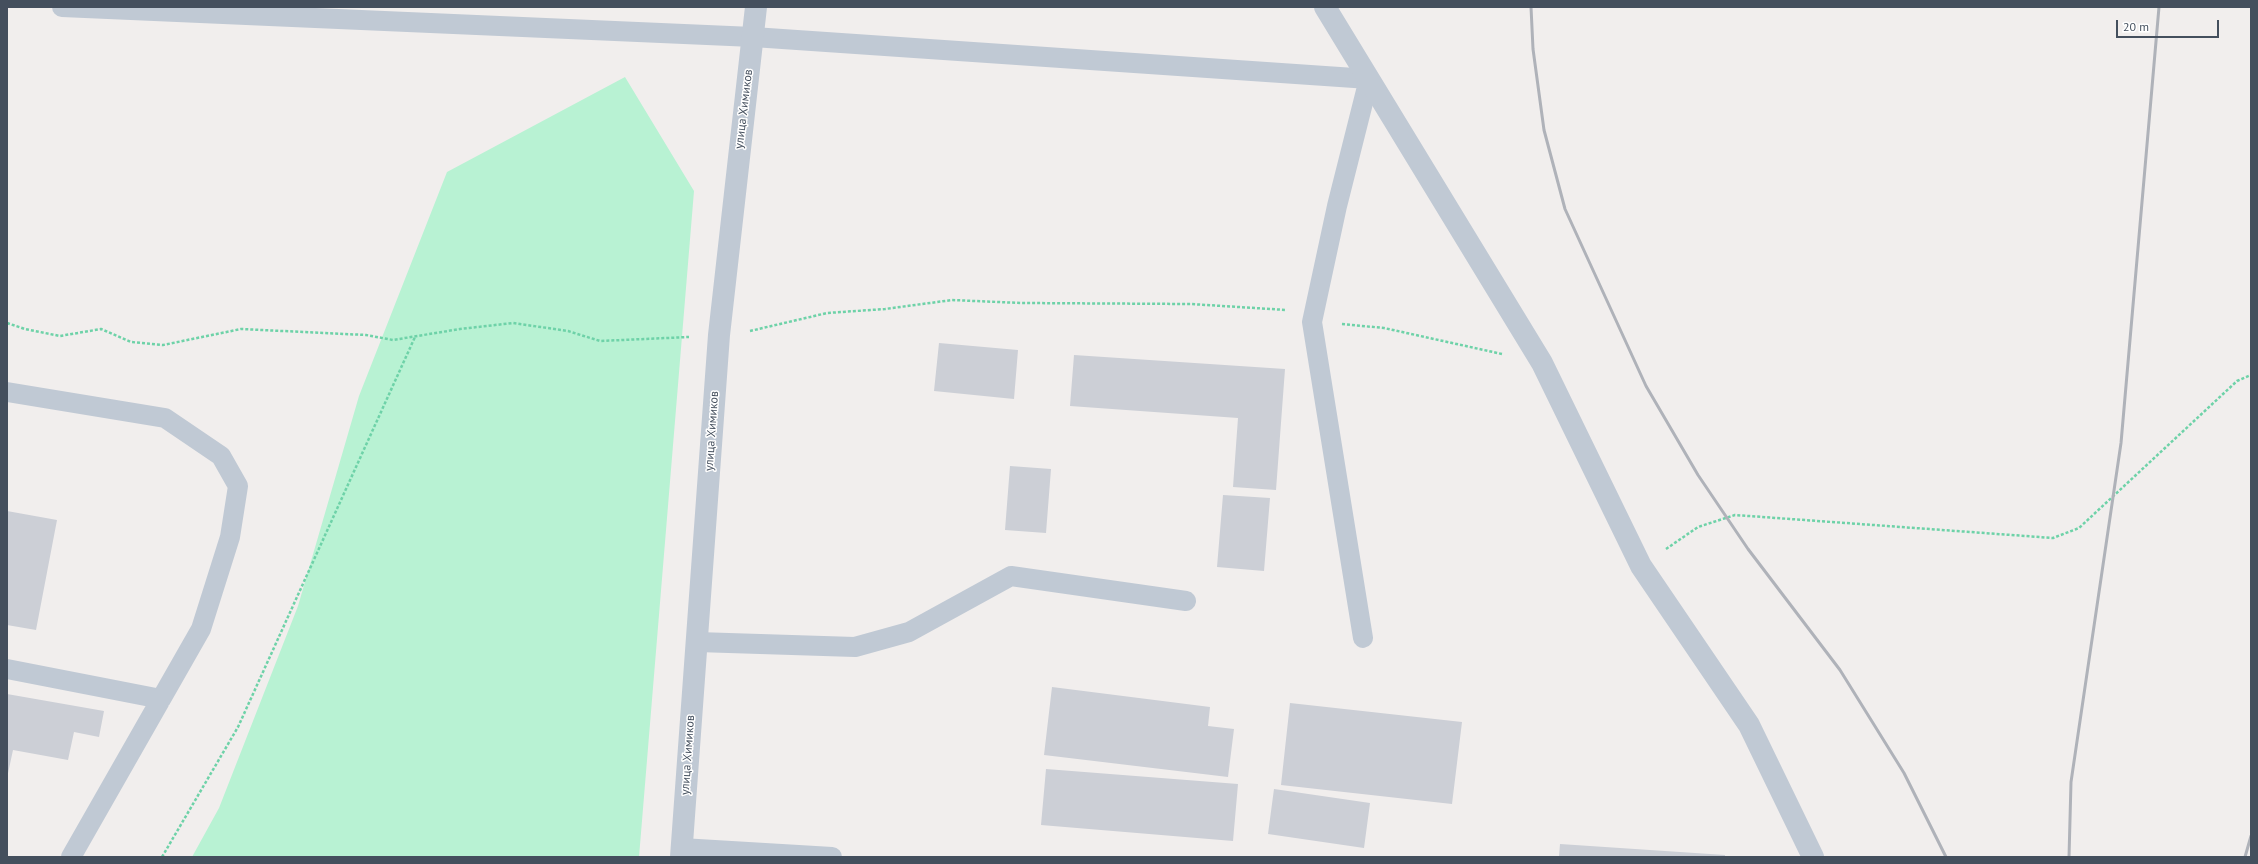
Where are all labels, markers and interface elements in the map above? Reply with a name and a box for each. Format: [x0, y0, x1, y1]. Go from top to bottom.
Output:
scale bar [2118, 12, 2221, 38]
text: 20 m [2123, 19, 2149, 34]
street label: улица Химиков [732, 68, 756, 150]
street label: улица Химиков [702, 391, 722, 471]
street label: улица Химиков [678, 715, 698, 795]

